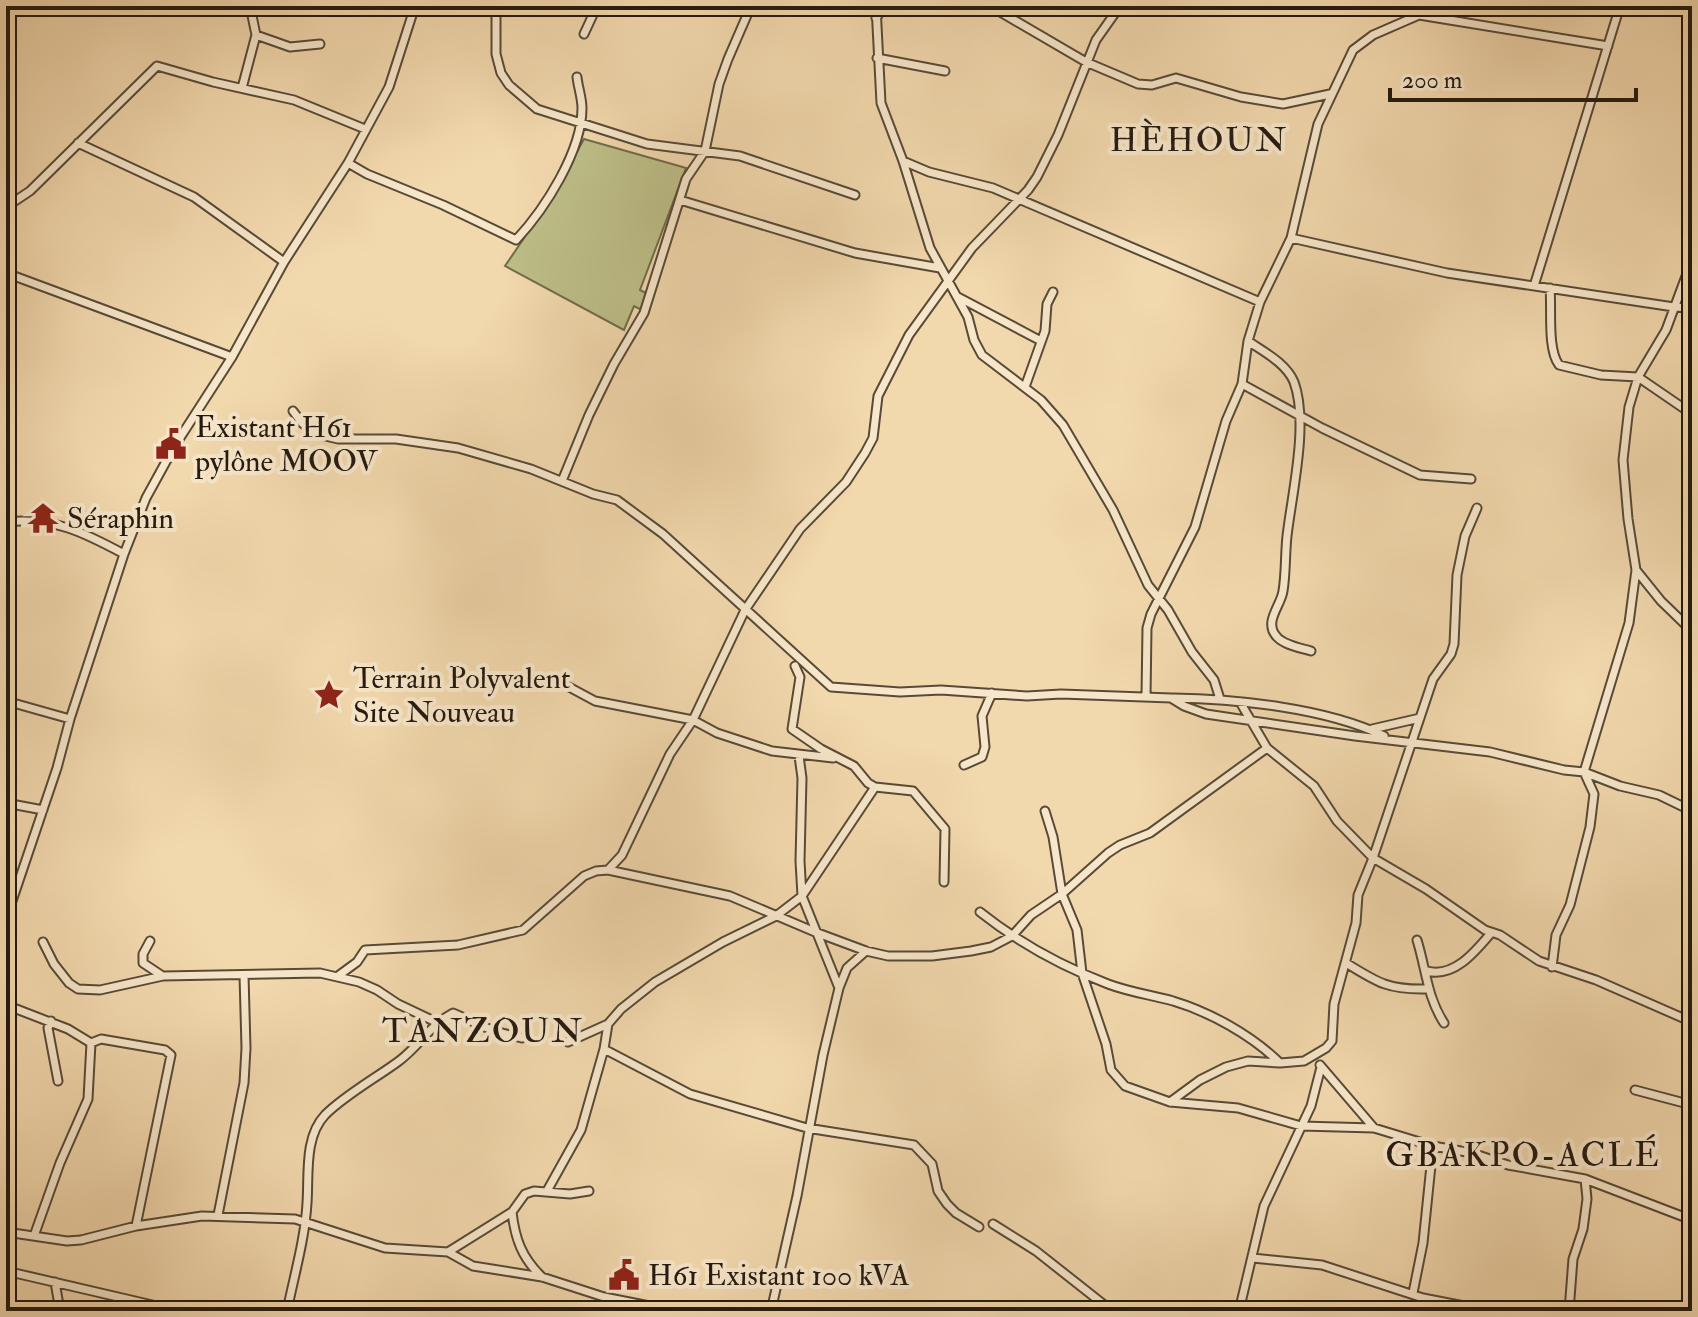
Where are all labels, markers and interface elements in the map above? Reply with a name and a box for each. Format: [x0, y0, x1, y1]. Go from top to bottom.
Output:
scale bar [1390, 52, 1636, 102]
text: 200 m [1402, 65, 1463, 96]
district label: HÈHOUN [1110, 118, 1288, 162]
place label: Existant H61 pylône MOOV [194, 409, 379, 480]
public building icon: Existant H61 pylône MOOV [154, 427, 188, 461]
place label: Séraphin [67, 500, 174, 537]
temple icon: Séraphin [26, 501, 60, 535]
place label: Terrain Polyvalent Site Nouveau [353, 660, 571, 731]
place icon: Terrain Polyvalent Site Nouveau [312, 678, 346, 712]
district label: TANZOUN [382, 1010, 584, 1053]
district label: GBAKPO-ACLÉ [1385, 1133, 1661, 1177]
place label: H61 Existant 100 kVA [648, 1257, 910, 1294]
public building icon: H61 Existant 100 kVA [607, 1258, 641, 1292]

